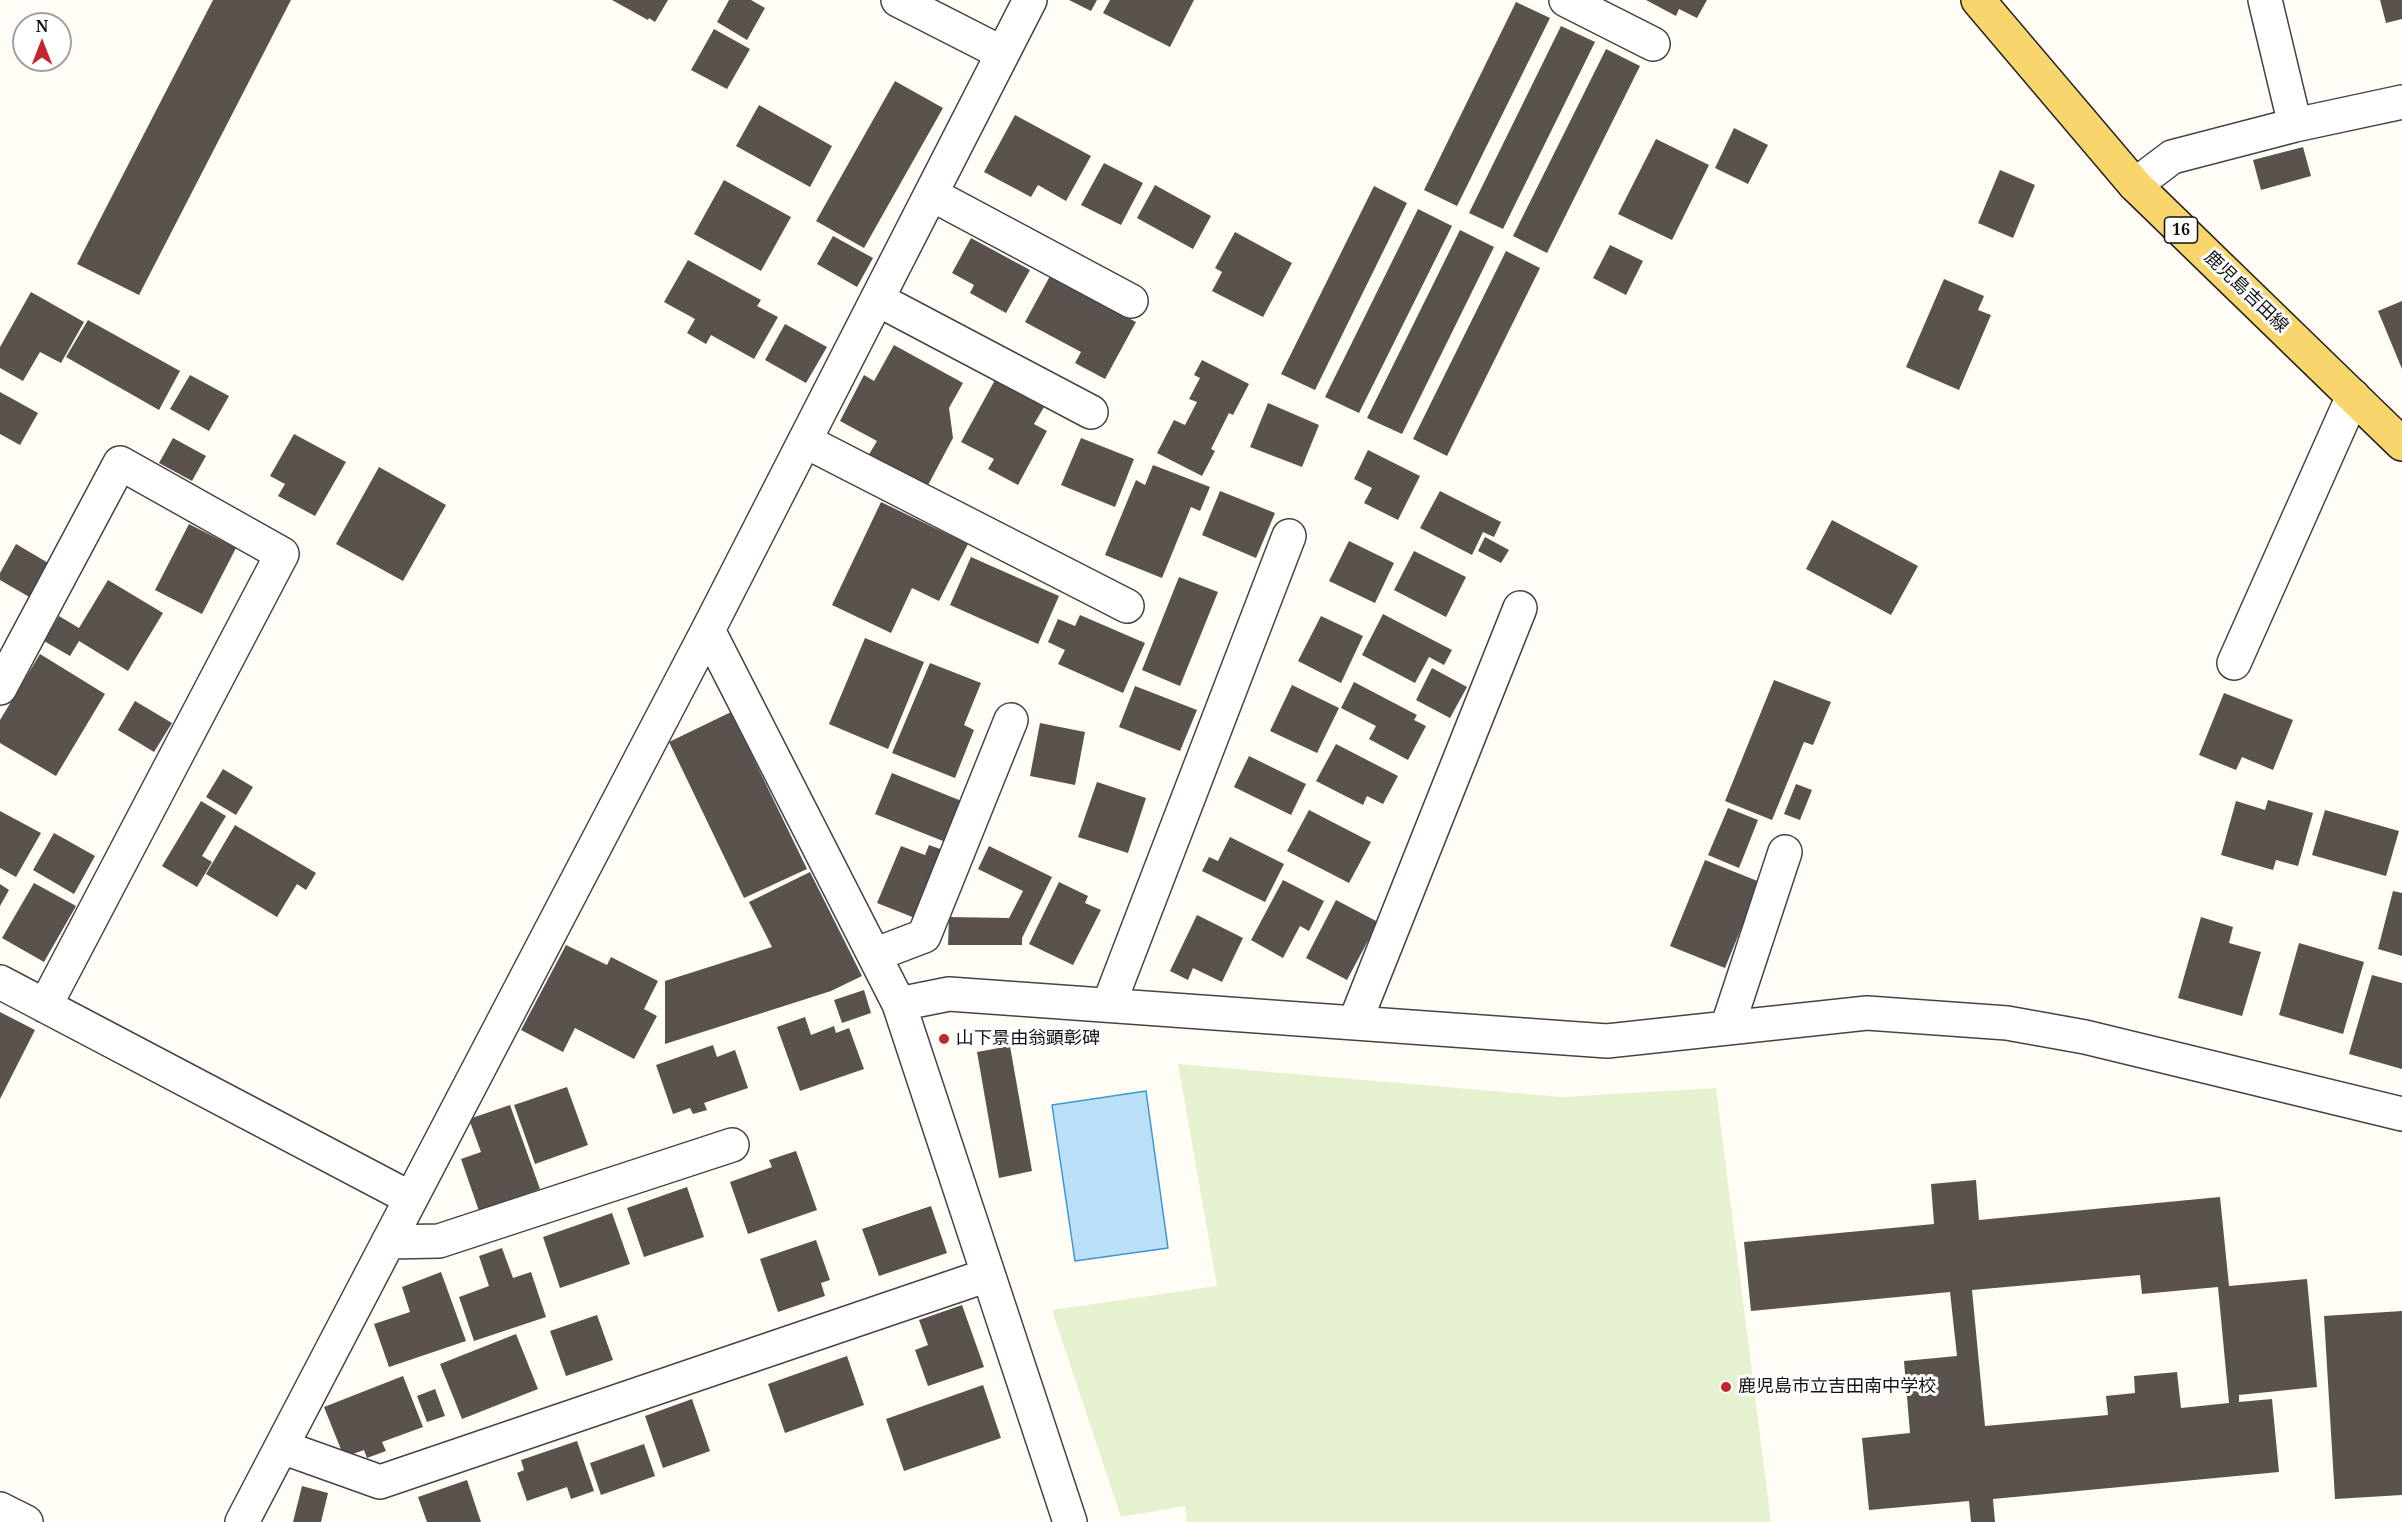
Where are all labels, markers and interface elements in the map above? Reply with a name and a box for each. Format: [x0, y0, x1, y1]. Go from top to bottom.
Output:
north arrow [12, 12, 72, 72]
text: N [36, 15, 48, 37]
road number: 16 [2164, 217, 2198, 243]
street label: 鹿児島吉田線 [2200, 247, 2292, 337]
place label: 山下景由翁顕彰碑 [956, 1028, 1100, 1050]
marker: 山下景由翁顕彰碑 [937, 1032, 951, 1046]
place label: 鹿児島市立吉田南中学校 [1738, 1376, 1936, 1398]
marker: 鹿児島市立吉田南中学校 [1719, 1380, 1733, 1394]

